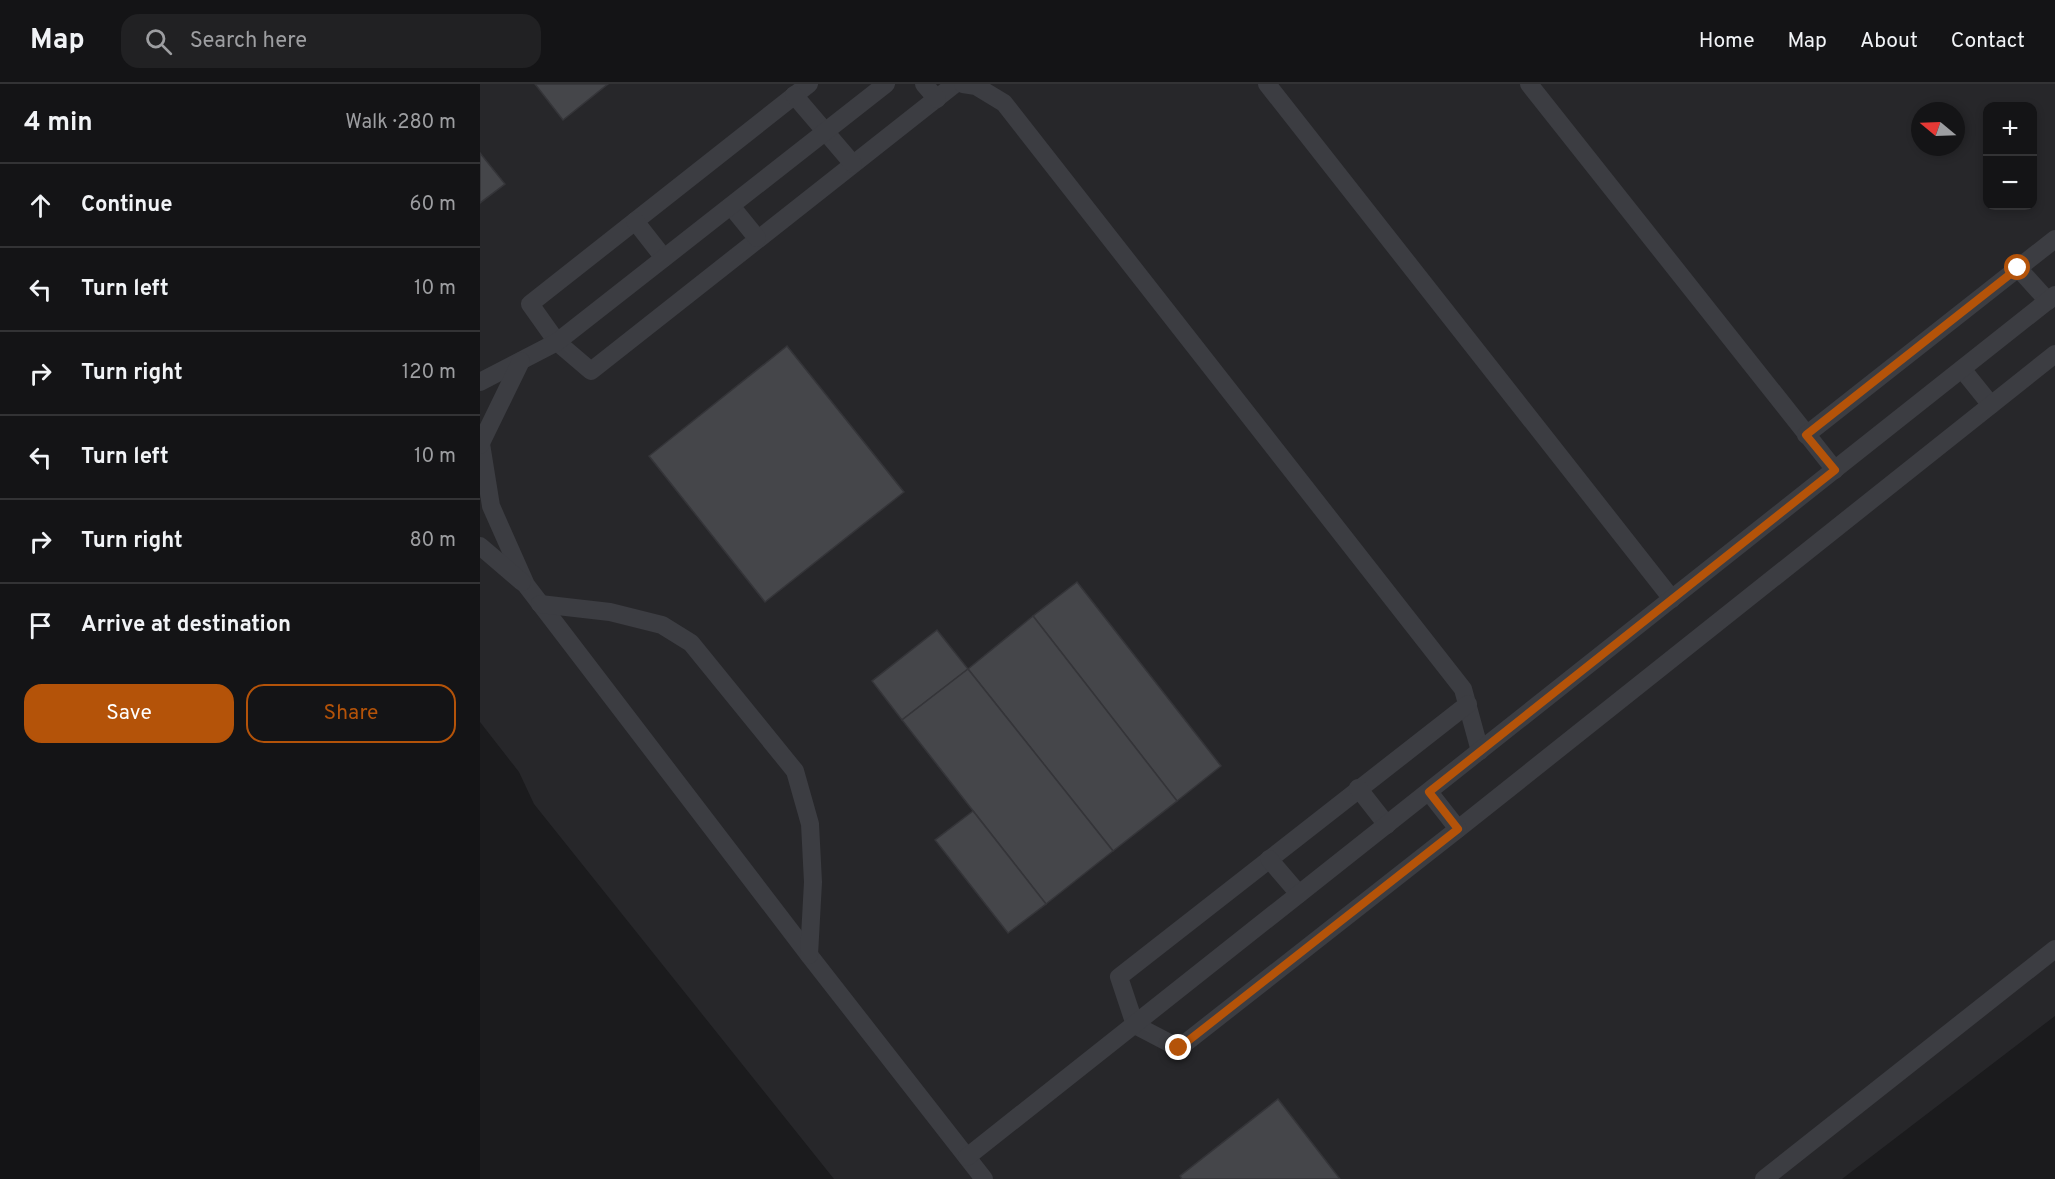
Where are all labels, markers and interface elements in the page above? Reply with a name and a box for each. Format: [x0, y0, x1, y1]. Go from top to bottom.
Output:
search box [121, 14, 541, 68]
text: Map [30, 23, 85, 59]
icon: search [142, 25, 175, 58]
text: Search here [190, 28, 307, 55]
text: Home [1699, 28, 1755, 55]
text: Map [1788, 28, 1827, 55]
text: About [1860, 28, 1918, 55]
text: Contact [1951, 28, 2025, 55]
north arrow [1911, 102, 1965, 156]
map controls [1983, 102, 2037, 210]
button: + [1983, 102, 2037, 156]
text: 4 min [24, 107, 93, 140]
text: Walk · 280 m [345, 110, 456, 136]
button: − [1983, 156, 2037, 210]
icon: ahead [24, 189, 57, 222]
text: Continue [81, 192, 172, 219]
text: 60 m [410, 192, 456, 218]
route start [2004, 254, 2030, 280]
icon: left [24, 273, 57, 306]
text: Turn left [81, 276, 169, 303]
text: 10 m [414, 276, 456, 302]
icon: right [24, 357, 57, 390]
text: Turn right [81, 360, 183, 387]
text: 120 m [402, 360, 456, 386]
icon: left [24, 441, 57, 474]
text: Turn left [81, 444, 169, 471]
text: 10 m [414, 444, 456, 470]
icon: right [24, 525, 57, 558]
text: Turn right [81, 528, 183, 555]
text: 80 m [410, 528, 456, 554]
icon: arrive [24, 609, 57, 642]
text: Arrive at destination [81, 612, 291, 639]
button: Save [24, 684, 234, 743]
button: Share [246, 684, 456, 743]
route end [1165, 1034, 1191, 1060]

